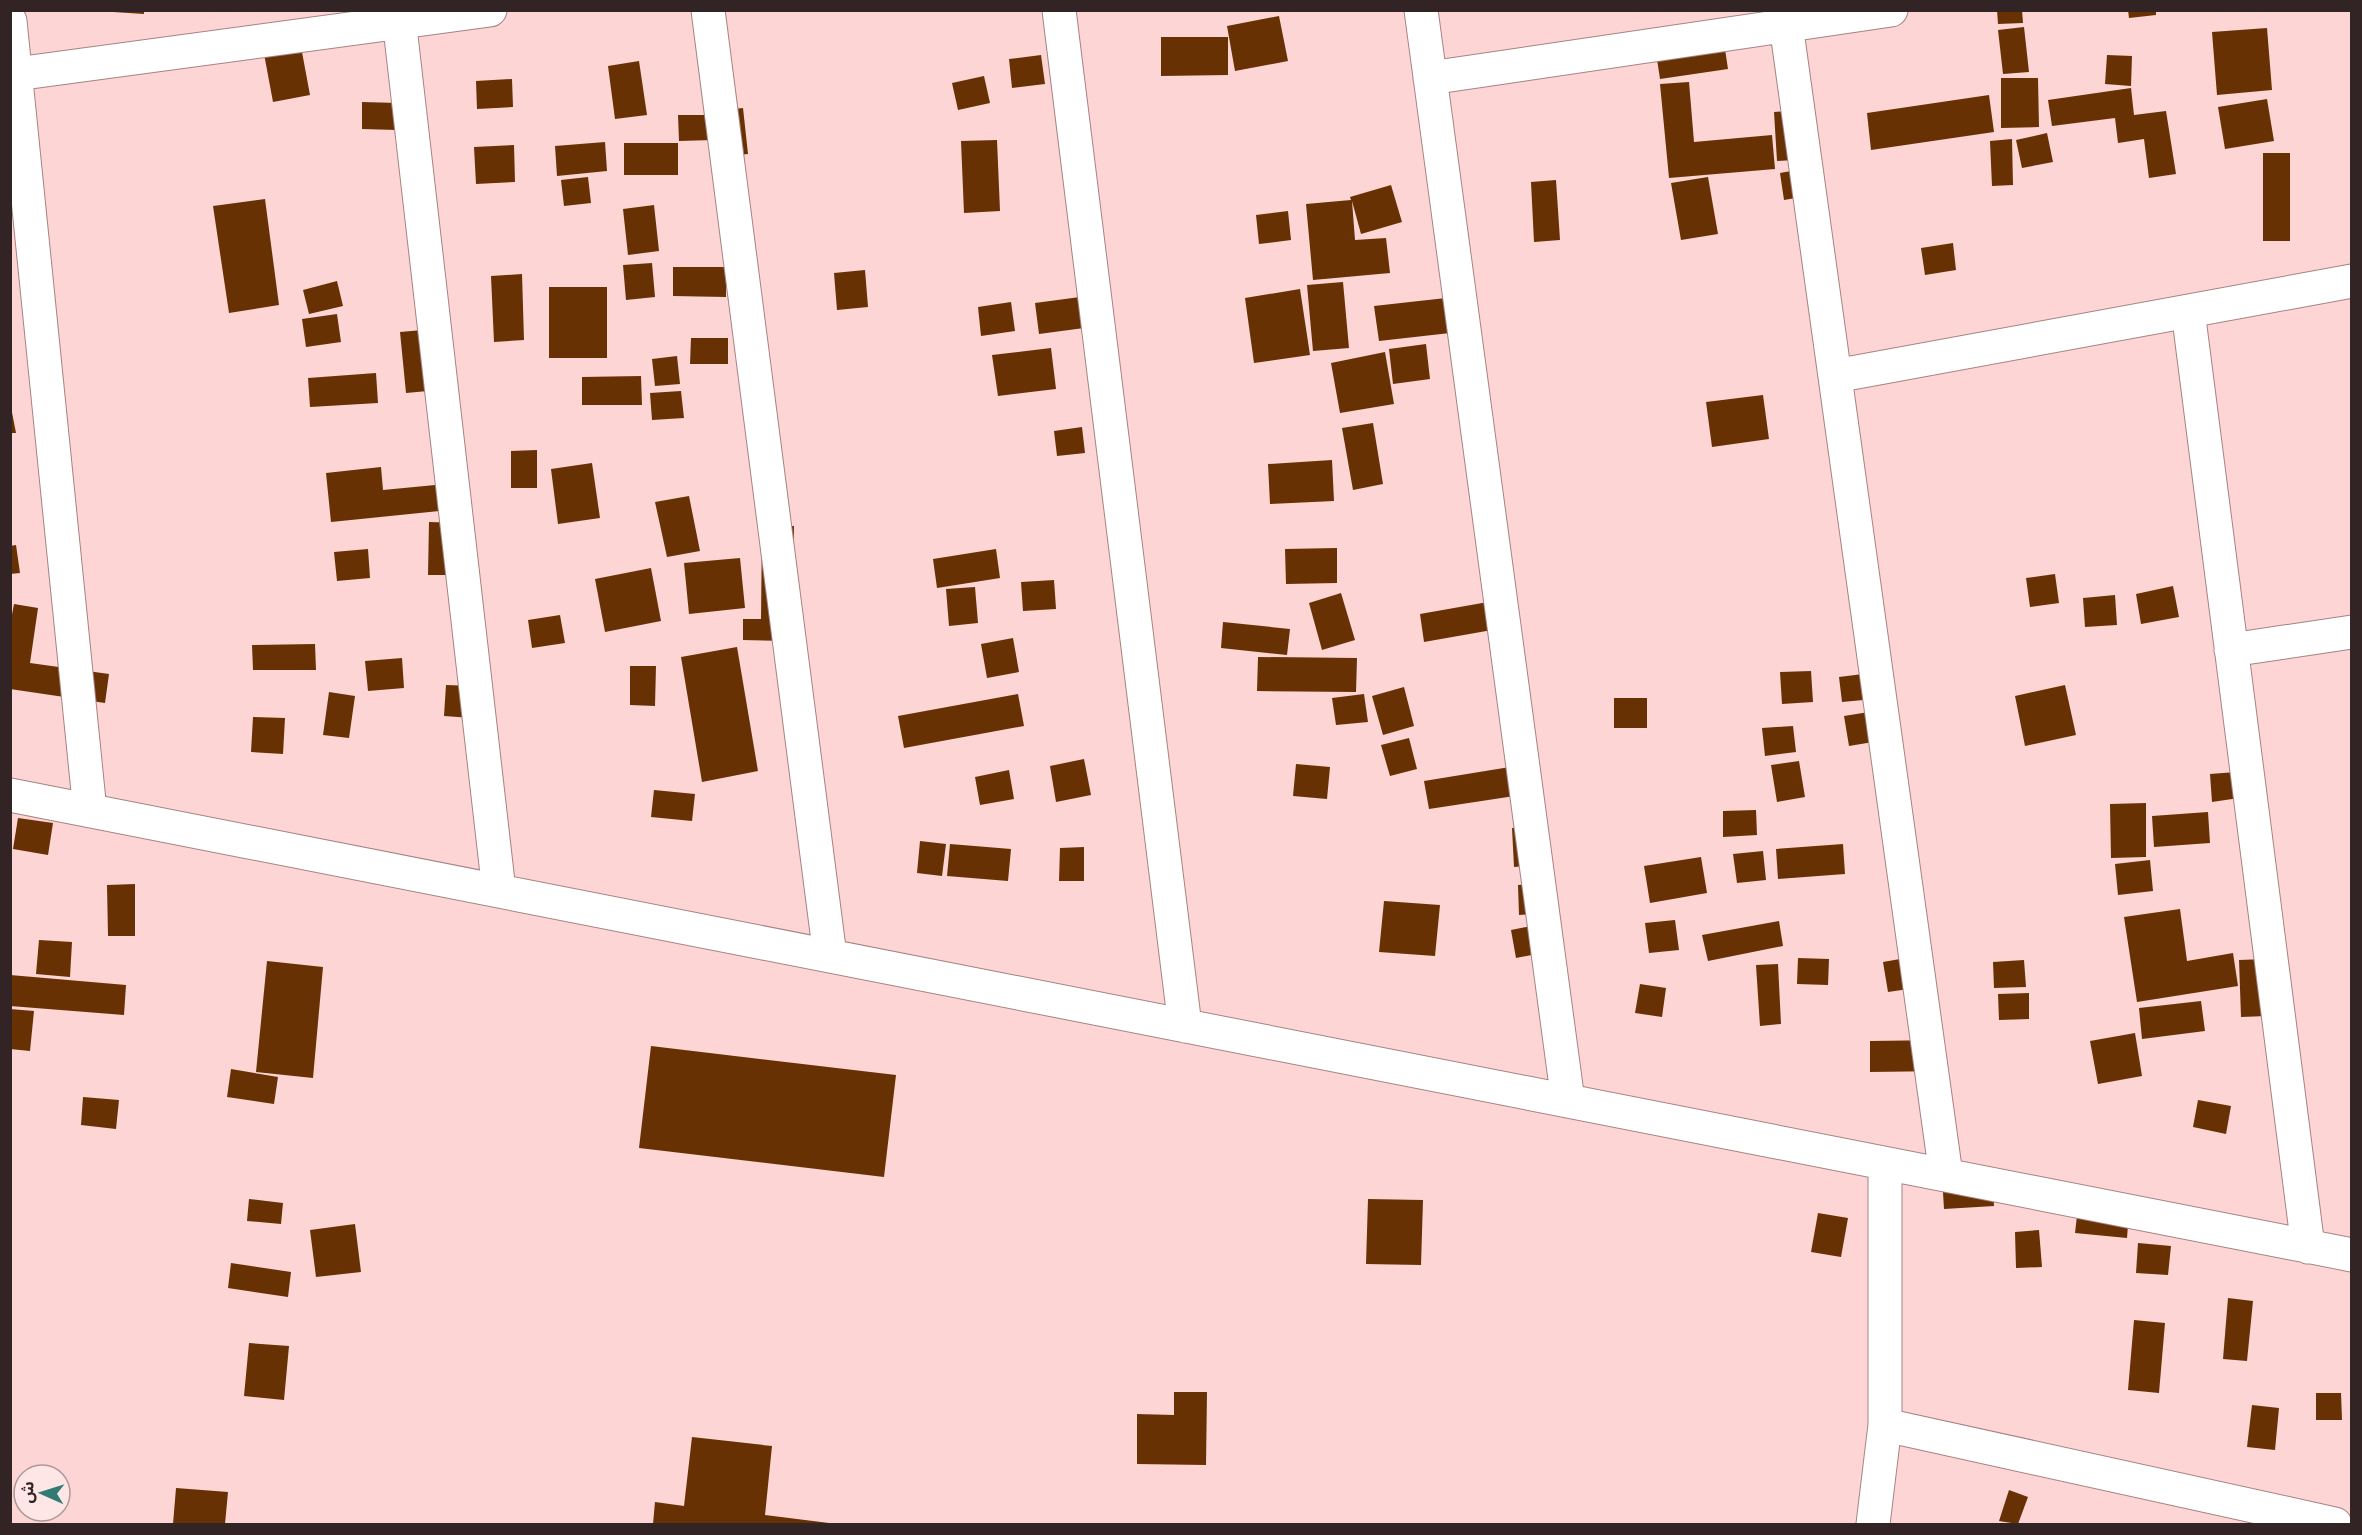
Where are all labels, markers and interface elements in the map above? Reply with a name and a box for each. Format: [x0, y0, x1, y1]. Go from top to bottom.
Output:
north arrow [12, 1463, 72, 1523]
text: ش [17, 1481, 38, 1504]

